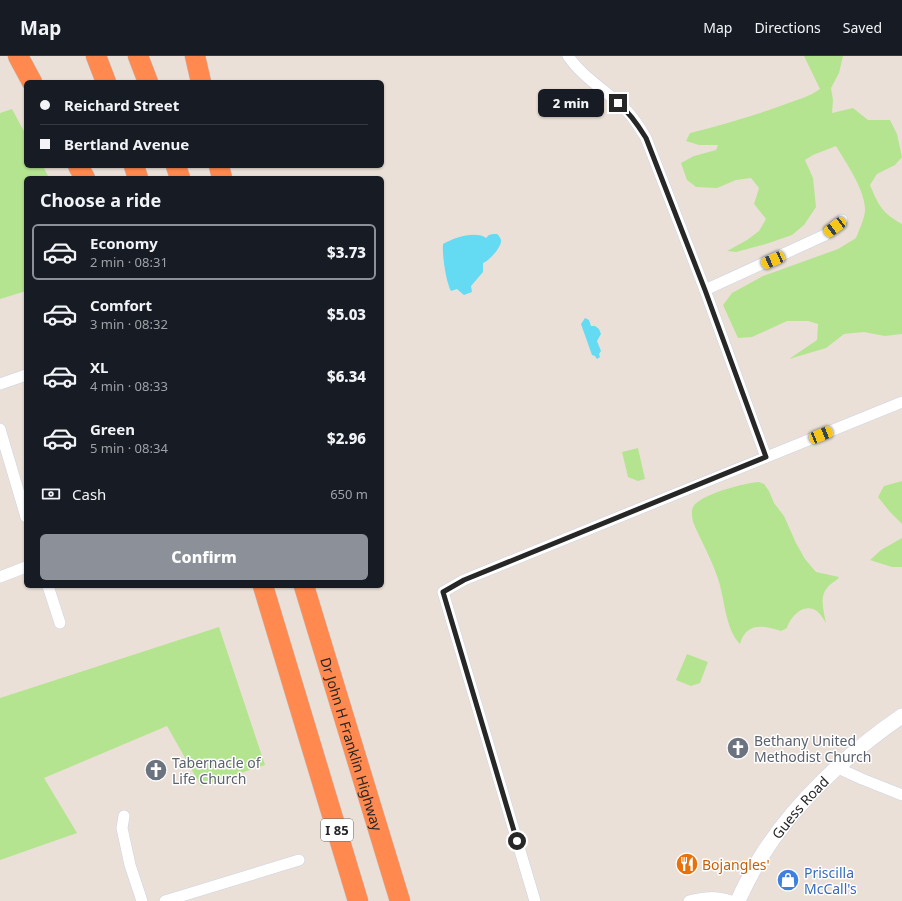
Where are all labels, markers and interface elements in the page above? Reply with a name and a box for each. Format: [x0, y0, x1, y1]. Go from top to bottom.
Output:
text: Map [20, 15, 61, 41]
text: Map [703, 18, 732, 37]
text: Directions [754, 18, 821, 37]
text: Saved [843, 18, 882, 37]
callout: 2 min [538, 89, 604, 117]
text: 2 min [553, 94, 589, 112]
route end [609, 94, 627, 112]
text: Reichard Street [64, 95, 179, 115]
text: Bertland Avenue [64, 134, 189, 154]
text: Choose a ride [40, 188, 161, 212]
car [822, 215, 848, 239]
text: Economy [90, 233, 158, 253]
icon: car [42, 234, 78, 270]
text: $3.73 [327, 242, 366, 262]
car [760, 250, 786, 270]
text: 2 min · 08:31 [90, 253, 168, 271]
text: Comfort [90, 295, 152, 315]
icon: car [42, 296, 78, 332]
text: $5.03 [327, 304, 366, 324]
text: 3 min · 08:32 [90, 315, 168, 333]
text: XL [90, 357, 108, 377]
icon: car [42, 358, 78, 394]
text: $6.34 [327, 366, 366, 386]
text: 4 min · 08:33 [90, 377, 168, 395]
text: Green [90, 419, 135, 439]
icon: car [42, 420, 78, 456]
car [808, 425, 834, 445]
text: $2.96 [327, 428, 366, 448]
text: 5 min · 08:34 [90, 439, 168, 457]
icon: cash [40, 483, 62, 505]
text: Cash [72, 484, 106, 504]
text: 650 m [330, 485, 368, 503]
button: Confirm [40, 534, 368, 580]
street label: Dr John H Franklin Highway [317, 655, 388, 834]
place label: Bethany United Methodist Church [754, 731, 871, 766]
church icon: Bethany United Methodist Church [725, 735, 751, 761]
place label: Tabernacle of Life Church [172, 753, 262, 788]
church icon: Tabernacle of Life Church [143, 757, 169, 783]
street label: Guess Road [767, 772, 832, 842]
road number: I 85 [321, 819, 353, 841]
route start [508, 832, 526, 850]
restaurant icon: Bojangles' [674, 851, 700, 877]
place label: Bojangles' [702, 855, 770, 874]
place label: Priscilla McCall's [804, 863, 857, 898]
shop icon: Priscilla McCall's [775, 867, 801, 893]

